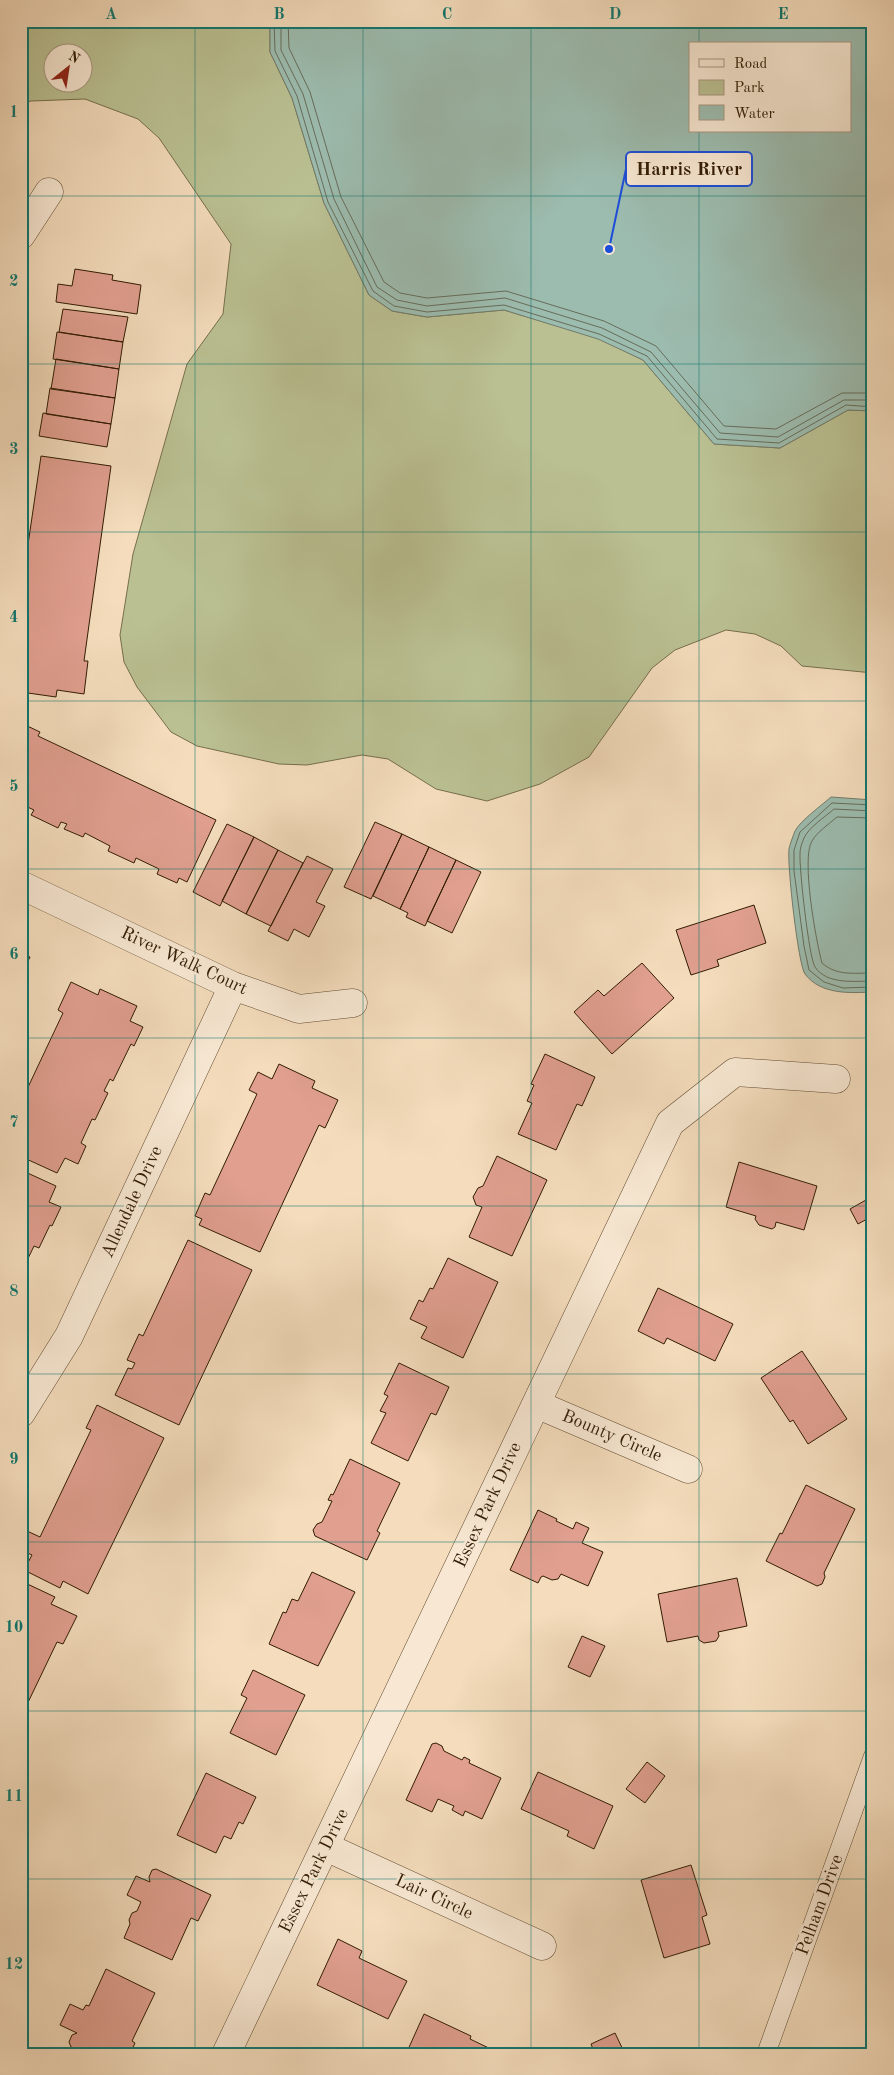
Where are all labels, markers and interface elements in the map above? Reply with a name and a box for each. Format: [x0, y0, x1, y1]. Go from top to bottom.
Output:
text: A [105, 7, 117, 23]
text: B [273, 7, 285, 23]
text: C [442, 7, 452, 23]
text: D [609, 7, 621, 23]
text: E [777, 7, 789, 23]
north arrow [42, 42, 92, 92]
legend [689, 42, 852, 132]
text: N [66, 49, 82, 66]
text: Road [734, 57, 768, 72]
text: Park [734, 81, 765, 96]
text: 1 [9, 105, 19, 121]
text: Water [734, 107, 775, 122]
callout: Harris River [626, 152, 752, 186]
text: Harris River [636, 161, 742, 180]
text: 2 [9, 274, 19, 290]
text: 3 [9, 442, 19, 458]
text: 4 [9, 610, 19, 626]
text: 5 [9, 779, 19, 795]
street label: River Walk Court [118, 924, 250, 998]
text: 6 [9, 947, 19, 963]
text: 7 [9, 1115, 19, 1131]
street label: Allendale Drive [98, 1143, 166, 1261]
text: 8 [9, 1284, 19, 1300]
street label: Bounty Circle [559, 1407, 665, 1465]
street label: Essex Park Drive [451, 1440, 525, 1570]
text: 9 [9, 1452, 19, 1468]
text: 10 [5, 1620, 23, 1636]
text: 11 [5, 1789, 23, 1805]
street label: Essex Park Drive [276, 1806, 352, 1936]
street label: Pelham Drive [793, 1852, 847, 1958]
street label: Lair Circle [392, 1871, 476, 1923]
text: 12 [5, 1957, 23, 1973]

